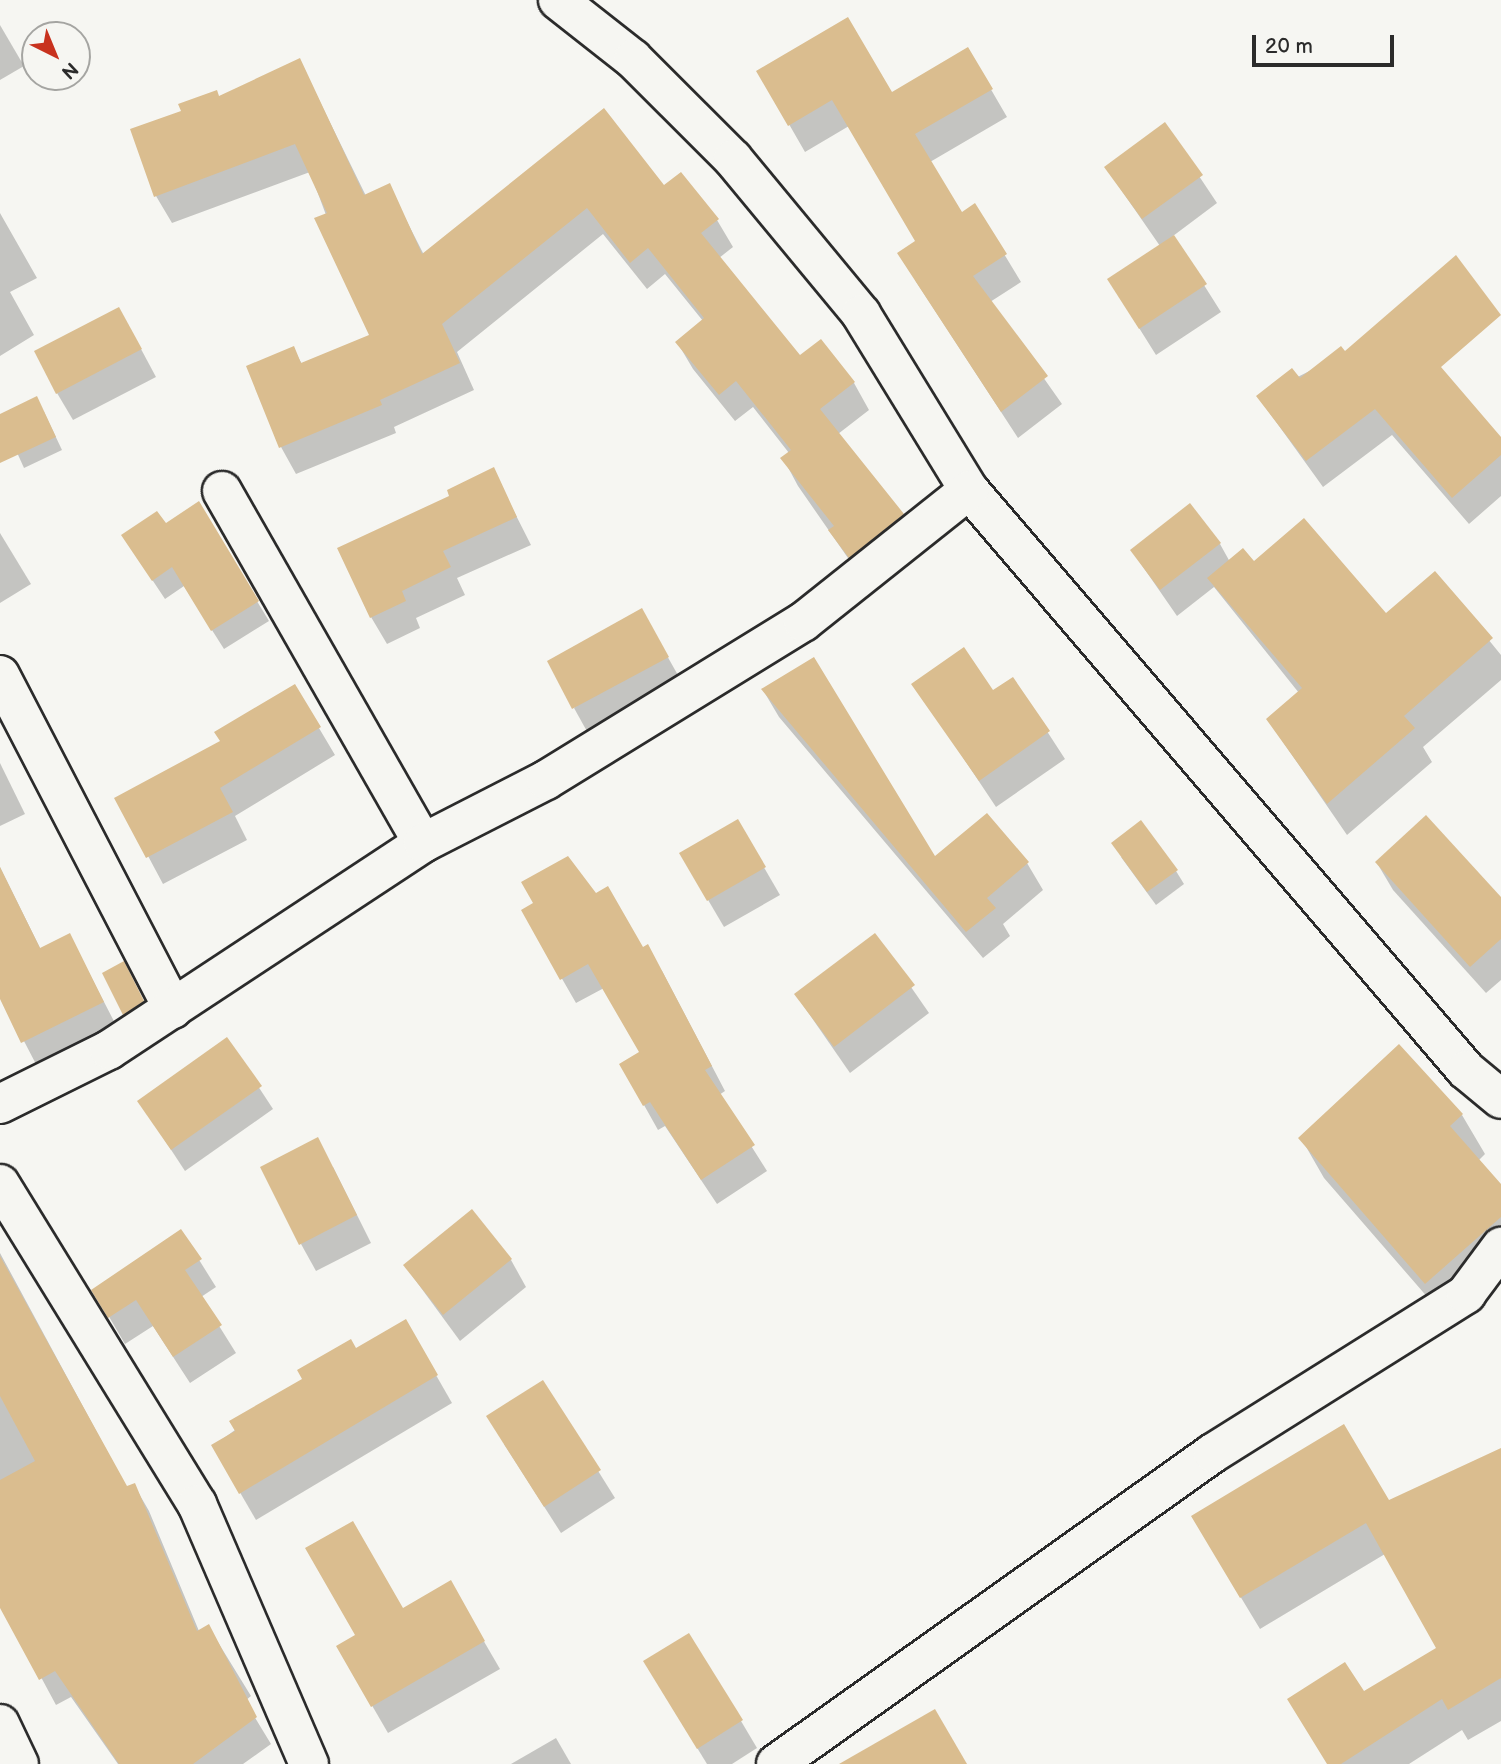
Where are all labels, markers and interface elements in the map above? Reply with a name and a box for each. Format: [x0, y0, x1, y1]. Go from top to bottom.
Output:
north arrow [21, 21, 91, 91]
scale bar [1256, 21, 1398, 65]
text: 20 m [1265, 34, 1313, 59]
text: N [56, 57, 82, 84]

